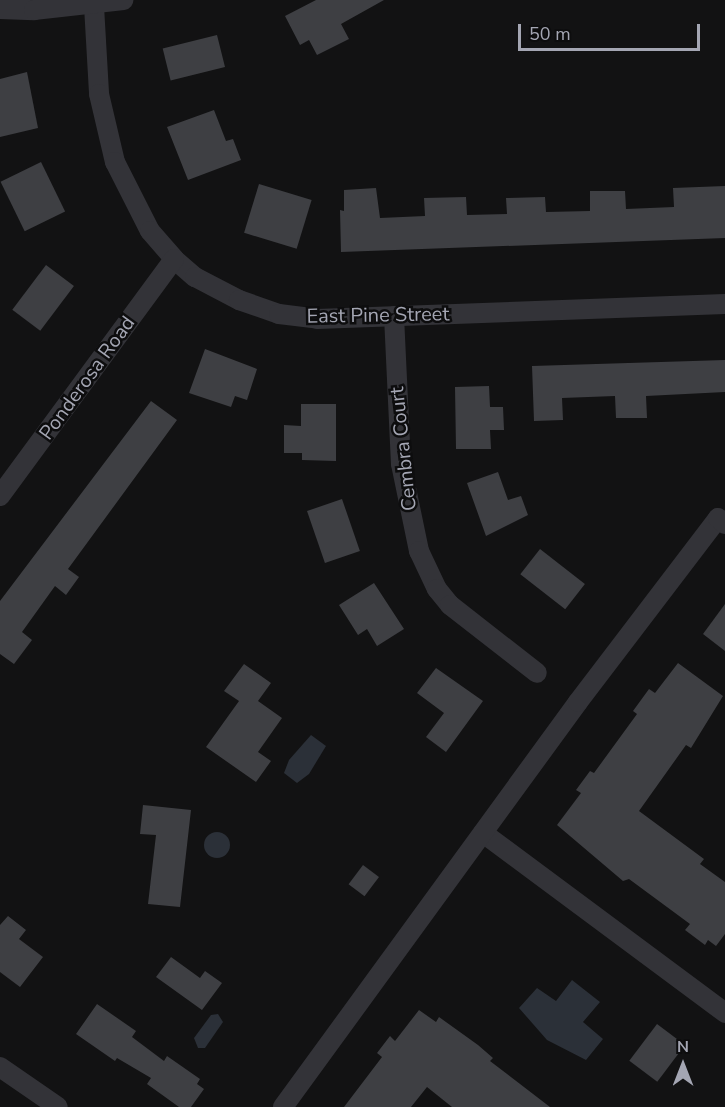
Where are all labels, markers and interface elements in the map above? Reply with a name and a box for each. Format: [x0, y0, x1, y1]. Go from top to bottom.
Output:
scale bar [521, 12, 702, 50]
text: 50 m [529, 22, 571, 46]
street label: East Pine Street [306, 302, 450, 328]
street label: Ponderosa Road [34, 311, 140, 445]
street label: Cembra Court [385, 386, 421, 512]
north arrow [653, 1035, 713, 1095]
text: N [677, 1036, 689, 1058]

